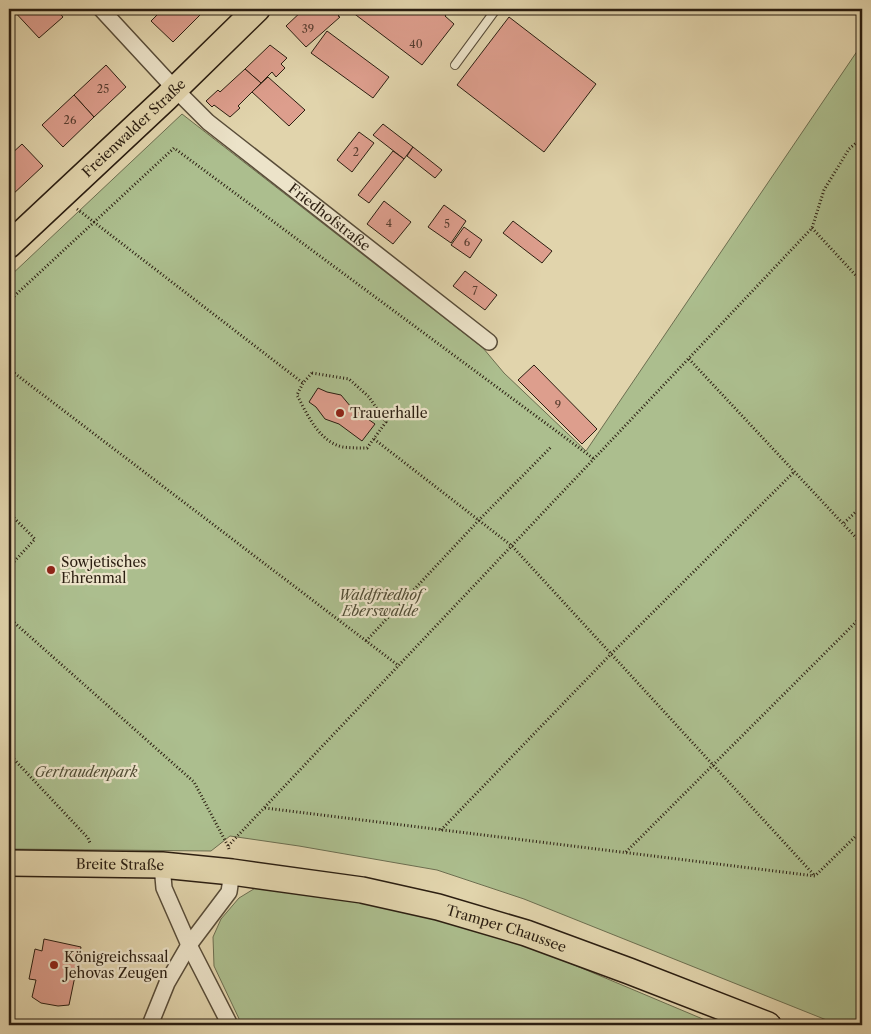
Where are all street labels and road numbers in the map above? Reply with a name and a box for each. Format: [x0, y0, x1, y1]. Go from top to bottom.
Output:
street label: Freienwalder Straße [78, 75, 189, 181]
street label: Friedhofstraße [285, 179, 374, 255]
street label: Breite Straße [76, 855, 164, 874]
street label: Tramper Chaussee [444, 901, 569, 956]

